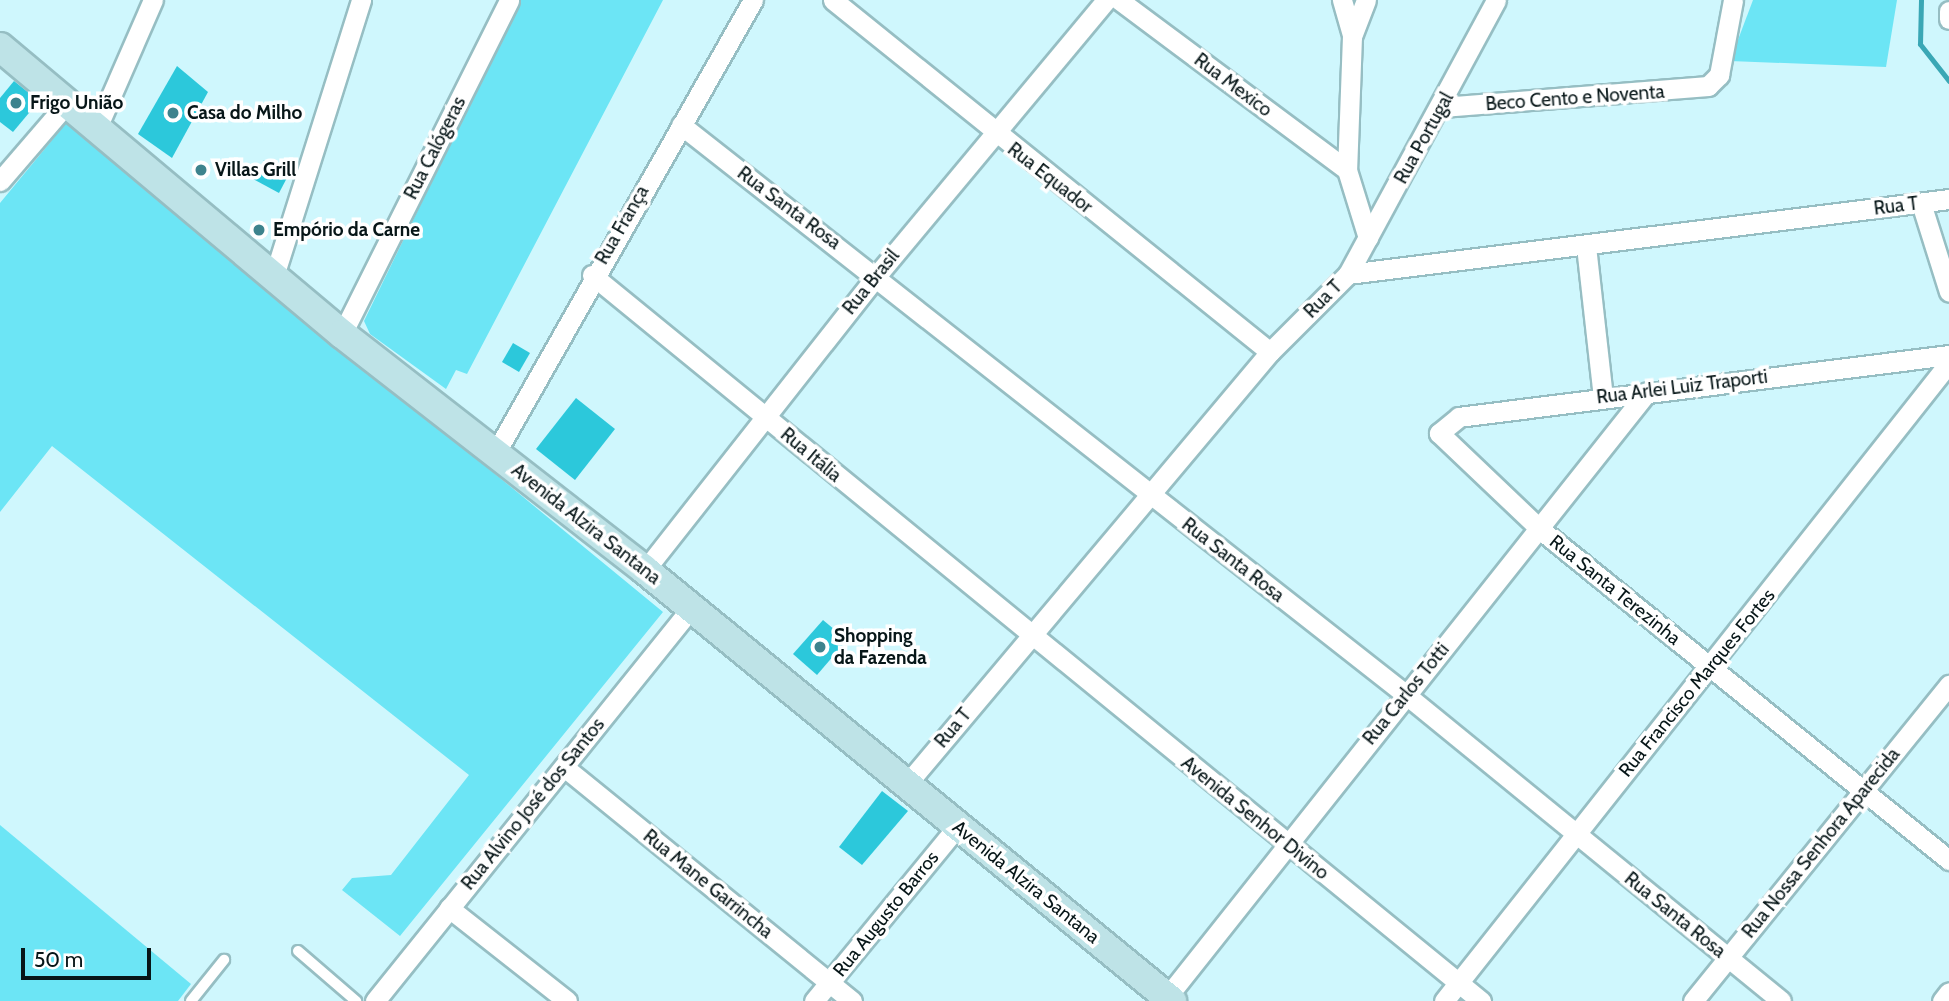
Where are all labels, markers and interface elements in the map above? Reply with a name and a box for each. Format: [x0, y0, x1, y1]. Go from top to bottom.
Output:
street label: Rua Mexico [1190, 48, 1276, 122]
street label: Beco Cento e Noventa [1485, 80, 1665, 116]
street label: Rua Portugal [1390, 88, 1458, 188]
place label: Frigo União [30, 92, 123, 114]
street label: Rua Calógeras [399, 93, 471, 203]
marker: Frigo União [8, 95, 24, 111]
place label: Casa do Milho [187, 102, 302, 124]
marker: Casa do Milho [165, 105, 181, 121]
street label: Rua Equador [1003, 138, 1097, 218]
place label: Villas Grill [215, 159, 296, 181]
marker: Villas Grill [193, 162, 209, 178]
street label: Rua Santa Rosa [733, 162, 845, 254]
street label: Rua França [590, 182, 654, 268]
street label: Rua T [1872, 192, 1920, 220]
place label: Empório da Carne [273, 219, 420, 241]
marker: Empório da Carne [251, 222, 267, 238]
street label: Rua Brasil [838, 245, 904, 319]
street label: Rua T [1299, 275, 1347, 323]
street label: Rua Arlei Luiz Traporti [1595, 365, 1769, 409]
street label: Rua Itália [776, 423, 846, 487]
street label: Avenida Alzira Santana [507, 459, 665, 589]
street label: Rua Santa Rosa [1177, 513, 1289, 607]
street label: Rua Santa Terezinha [1545, 530, 1685, 650]
street label: Rua Francisco Marques Fortes [1614, 584, 1780, 782]
place label: Shopping da Fazenda [834, 625, 927, 669]
marker: Shopping da Fazenda [812, 639, 828, 655]
street label: Rua Carlos Totti [1358, 639, 1454, 749]
street label: Rua T [930, 704, 976, 752]
street label: Rua Alvino José dos Santos [457, 713, 609, 895]
street label: Rua Nossa Senhora Aparecida [1737, 743, 1905, 943]
street label: Avenida Senhor Divino [1177, 752, 1333, 884]
street label: Avenida Alzira Santana [948, 816, 1104, 948]
street label: Rua Mane Garrincha [639, 825, 777, 943]
street label: Rua Augusto Barros [828, 847, 944, 981]
street label: Rua Santa Rosa [1620, 867, 1730, 963]
scale bar [24, 934, 154, 978]
text: 50 m [34, 947, 83, 972]

